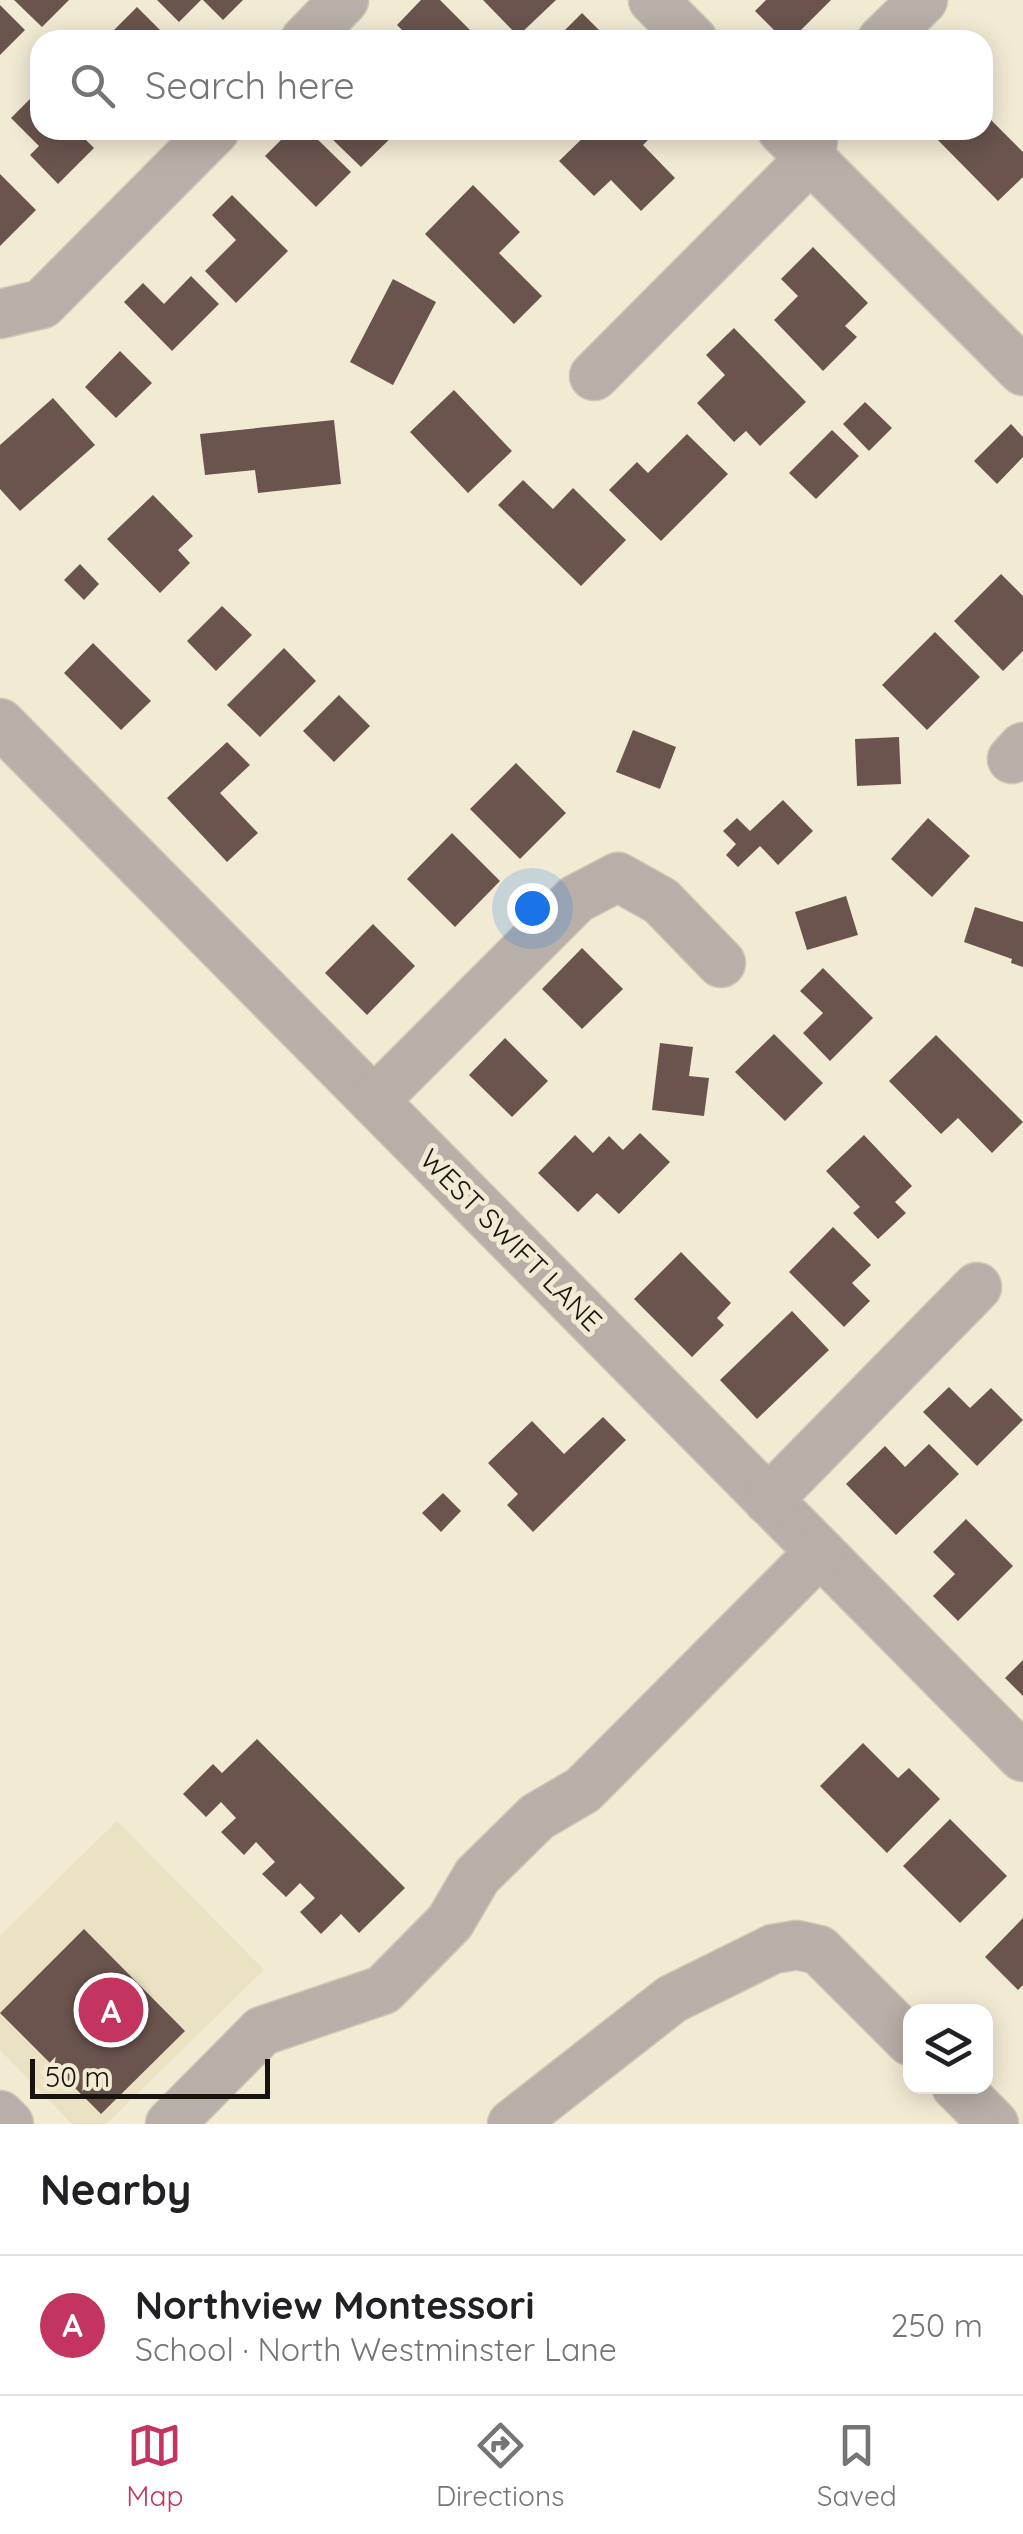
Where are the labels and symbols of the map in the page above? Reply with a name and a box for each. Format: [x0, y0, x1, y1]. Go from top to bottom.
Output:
your location [507, 883, 558, 934]
street label: WEST SWIFT LANE [413, 1141, 610, 1338]
pin: A [78, 1972, 144, 2048]
scale bar [30, 2054, 270, 2098]

